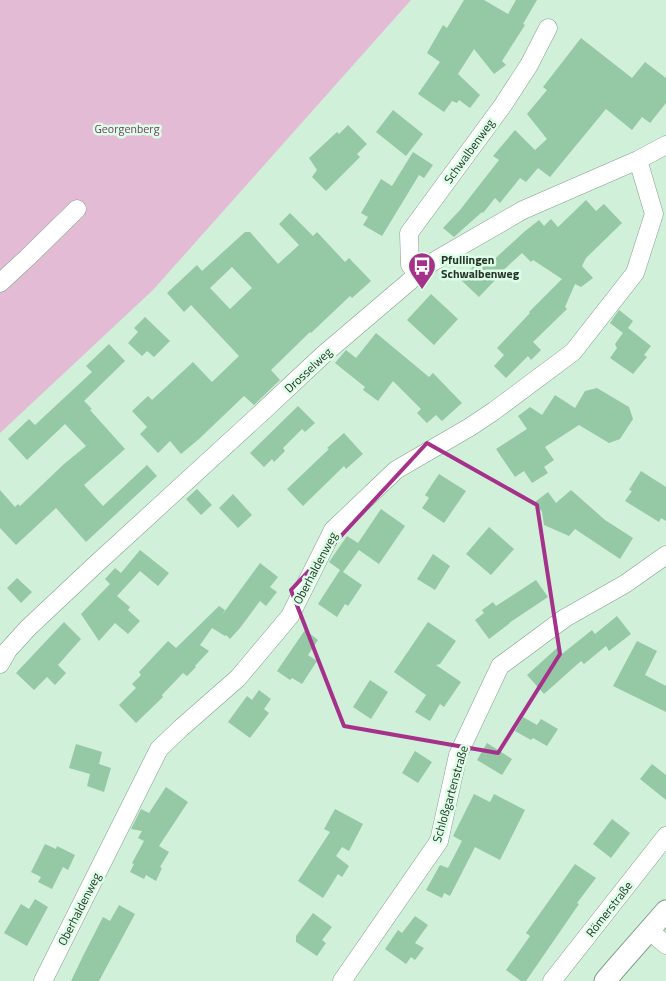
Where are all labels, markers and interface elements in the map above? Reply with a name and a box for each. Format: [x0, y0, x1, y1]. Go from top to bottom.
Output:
street label: Schwalbenweg [439, 115, 499, 187]
park label: Georgenberg [94, 119, 160, 138]
place label: Pfullingen Schwalbenweg [441, 250, 520, 283]
bus stop icon: Pfullingen Schwalbenweg [407, 251, 437, 290]
street label: Drosselweg [280, 343, 336, 397]
street label: Oberhaldenweg [288, 528, 342, 608]
street label: Schloßgartenstraße [427, 743, 473, 845]
street label: Oberhaldenweg [52, 869, 106, 949]
street label: Römerstraße [581, 877, 637, 941]

